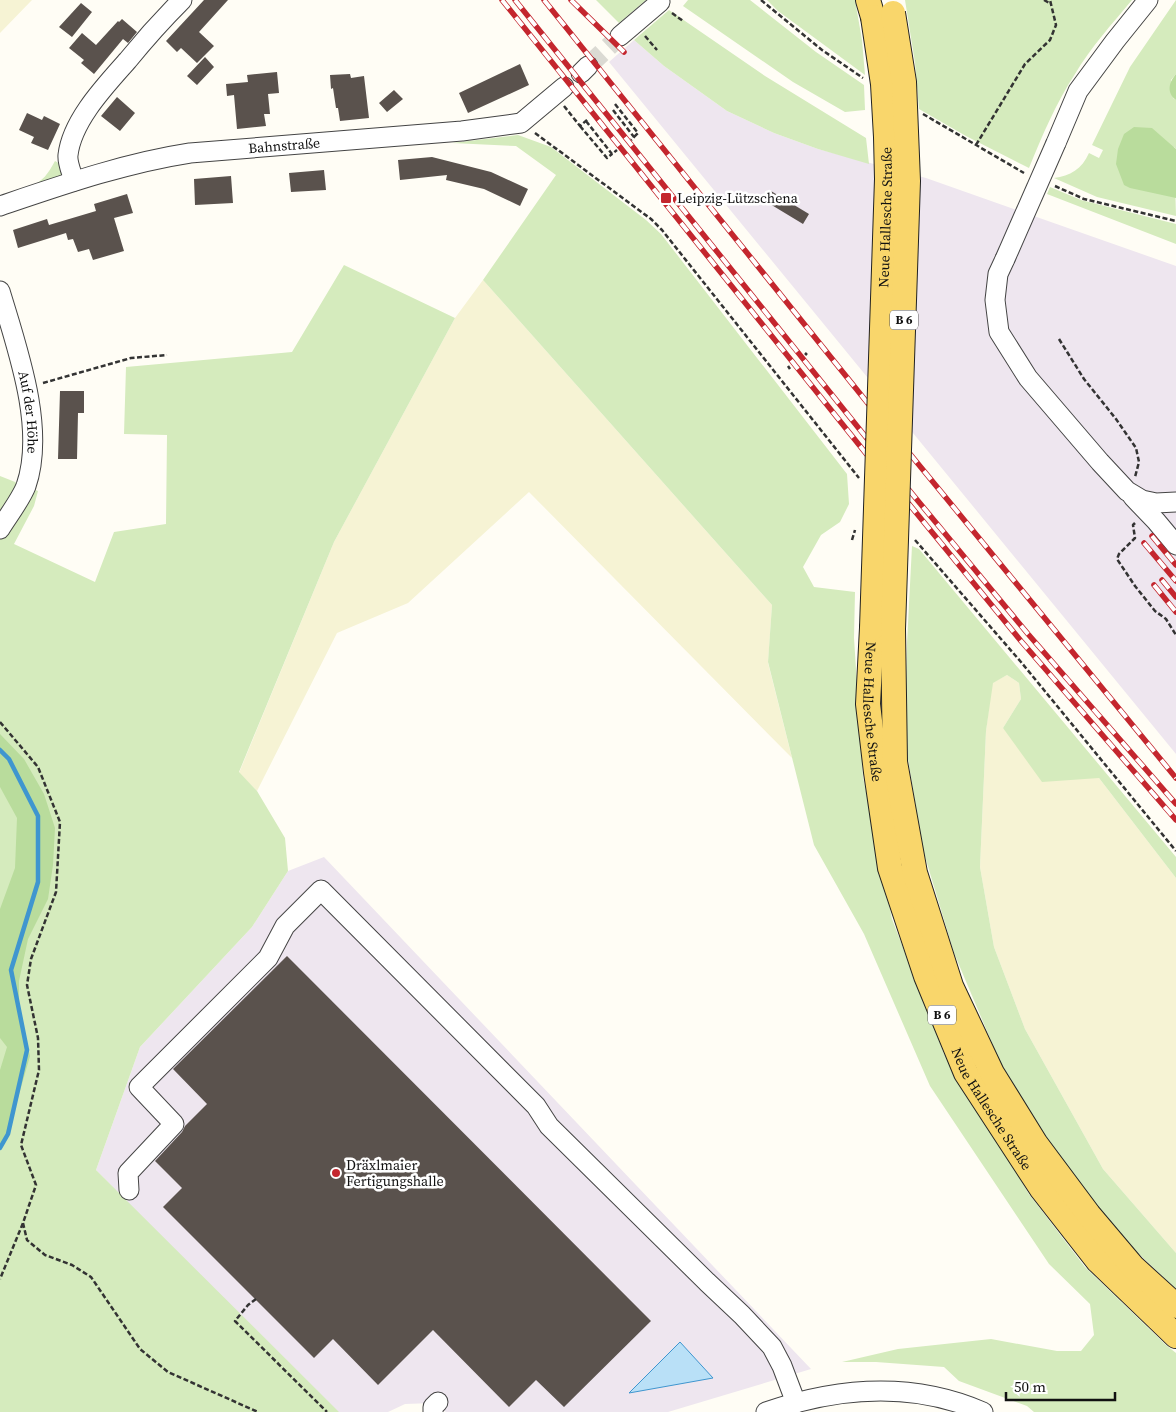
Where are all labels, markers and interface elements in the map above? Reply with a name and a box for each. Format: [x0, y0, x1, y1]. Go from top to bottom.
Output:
street label: Bahnstraße [248, 133, 321, 158]
street label: Neue Hallesche Straße [873, 147, 897, 288]
place label: Leipzig-Lützschena [677, 188, 799, 208]
marker: Leipzig-Lützschena [659, 191, 673, 205]
road number: B 6 [890, 310, 918, 330]
street label: Auf der Höhe [13, 369, 43, 454]
street label: Neue Hallesche Straße [858, 641, 887, 783]
road number: B 6 [928, 1006, 956, 1024]
street label: Neue Hallesche Straße [947, 1045, 1037, 1174]
place label: Dräxlmaier Fertigungshalle [346, 1155, 444, 1191]
marker: Dräxlmaier Fertigungshalle [330, 1167, 342, 1179]
scale bar [1006, 1370, 1115, 1402]
text: 50 m [1014, 1376, 1046, 1397]

